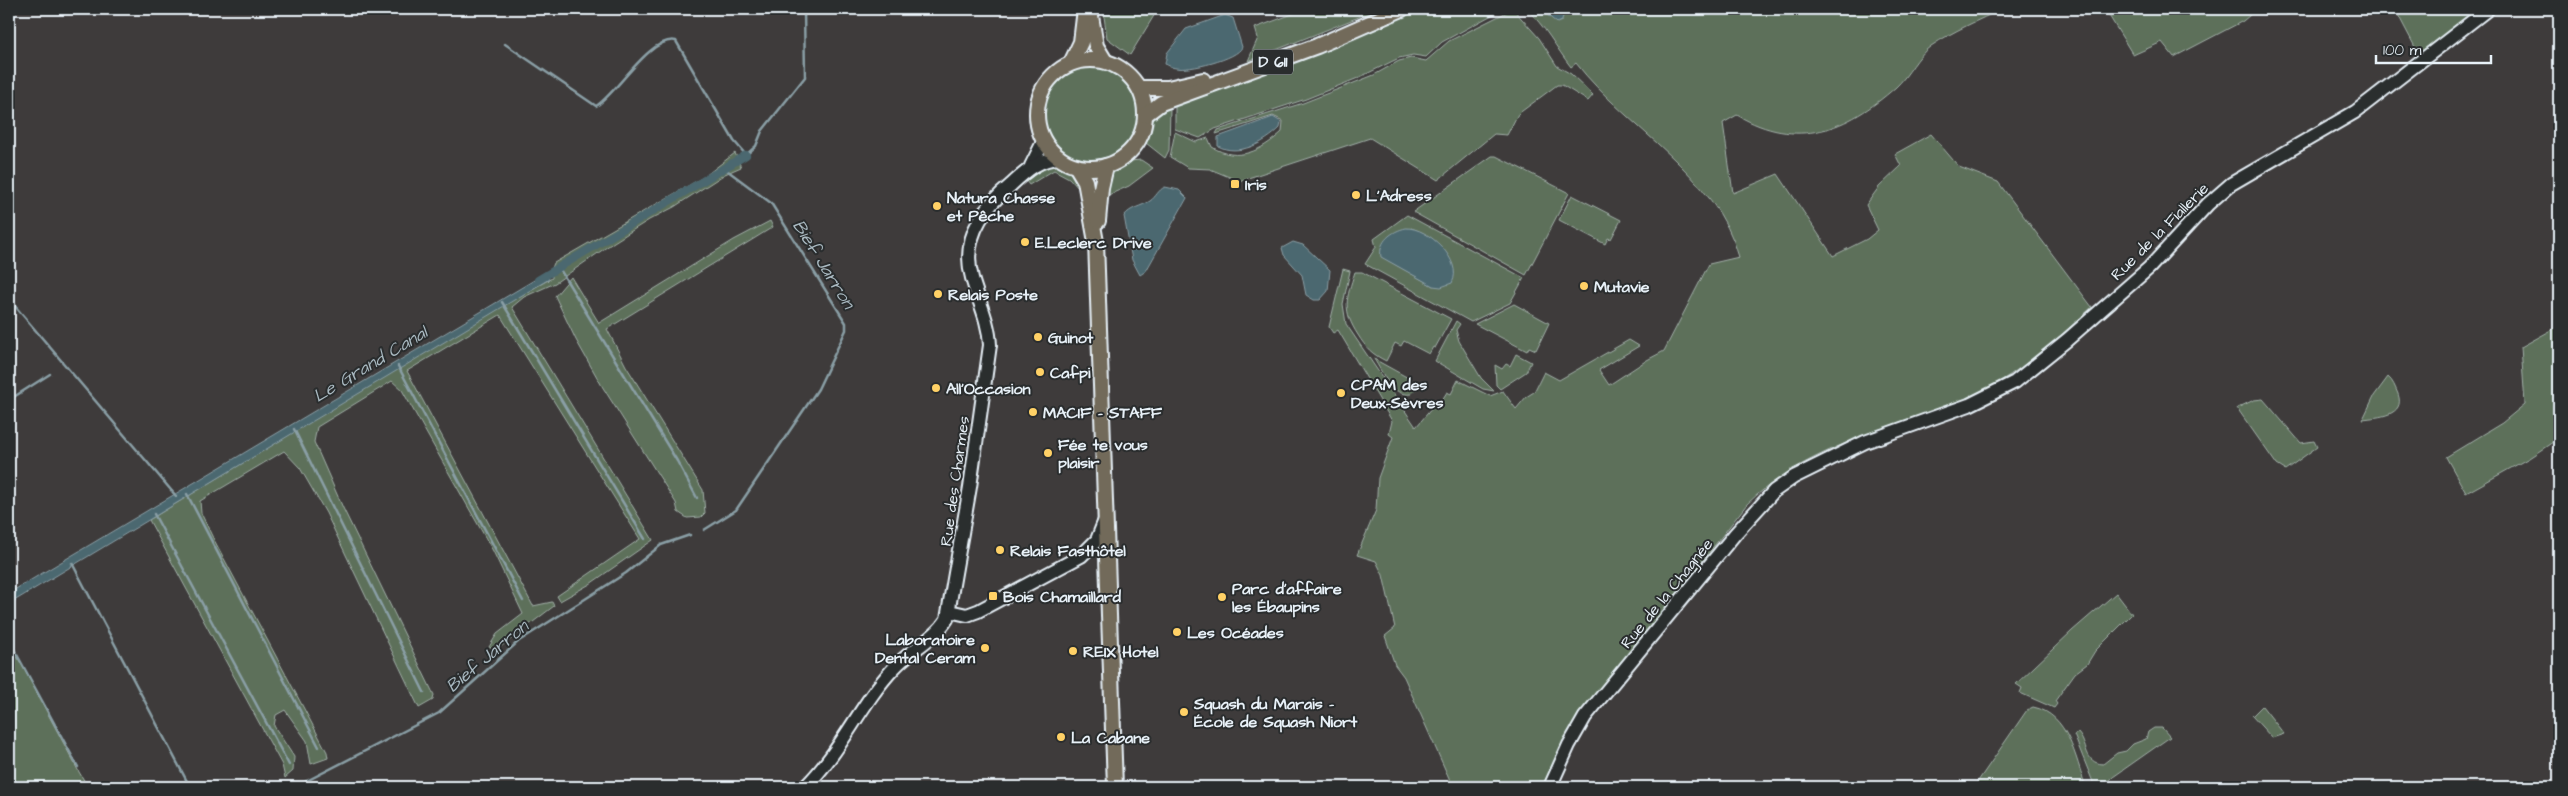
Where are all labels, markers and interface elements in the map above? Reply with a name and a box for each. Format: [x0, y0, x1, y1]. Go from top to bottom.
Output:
scale bar [2376, 32, 2490, 64]
text: 100 m [2383, 40, 2422, 61]
road number: D 611 [1253, 50, 1293, 74]
place label: Iris [1245, 174, 1267, 196]
marker: Iris [1229, 178, 1241, 190]
street label: Rue de la Fiallerie [2106, 178, 2214, 286]
place label: L'Adress [1366, 185, 1432, 207]
place label: Natura Chasse et Pêche [947, 187, 1056, 227]
marker: L'Adress [1350, 189, 1362, 201]
marker: Natura Chasse et Pêche [931, 200, 943, 212]
water label: Bief Jarron [786, 215, 862, 315]
place label: E.Leclerc Drive [1035, 232, 1152, 254]
marker: E.Leclerc Drive [1019, 236, 1031, 248]
place label: Mutavie [1594, 276, 1650, 298]
marker: Mutavie [1578, 280, 1590, 292]
place label: Relais Poste [948, 284, 1038, 306]
marker: Relais Poste [932, 288, 944, 300]
water label: Le Grand Canal [308, 319, 434, 408]
place label: Guinot [1048, 327, 1094, 349]
marker: Guinot [1032, 331, 1044, 343]
place label: Cafpi [1050, 362, 1091, 384]
marker: Cafpi [1034, 366, 1046, 378]
place label: CPAM des Deux-Sèvres [1351, 374, 1443, 414]
place label: All'Occasion [946, 378, 1030, 400]
marker: All'Occasion [930, 382, 942, 394]
marker: CPAM des Deux-Sèvres [1335, 387, 1347, 399]
place label: MACIF - STAFF [1043, 402, 1163, 424]
marker: MACIF - STAFF [1027, 406, 1039, 418]
street label: Rue des Charmes [935, 415, 975, 548]
place label: Fée te vous plaisir [1058, 434, 1148, 474]
marker: Fée te vous plaisir [1042, 447, 1054, 459]
street label: Rue de la Chagnée [1615, 534, 1719, 654]
place label: Relais Fasthôtel [1010, 540, 1126, 562]
marker: Relais Fasthôtel [994, 544, 1006, 556]
place label: Parc d'affaire les Ébaupins [1232, 578, 1342, 618]
place label: Bois Chamaillard [1003, 586, 1122, 608]
marker: Bois Chamaillard [987, 590, 999, 602]
marker: Parc d'affaire les Ébaupins [1216, 591, 1228, 603]
water label: Bief Jarron [441, 613, 536, 698]
place label: Les Océades [1187, 622, 1284, 644]
marker: Les Océades [1171, 626, 1183, 638]
place label: Laboratoire Dental Ceram [875, 629, 976, 669]
place label: REIX Hotel [1083, 641, 1159, 663]
marker: Laboratoire Dental Ceram [979, 642, 991, 654]
marker: REIX Hotel [1067, 645, 1079, 657]
place label: Squash du Marais - École de Squash Niort [1193, 693, 1358, 733]
marker: Squash du Marais - École de Squash Niort [1178, 706, 1190, 718]
place label: La Cabane [1071, 727, 1150, 749]
marker: La Cabane [1055, 731, 1067, 743]

